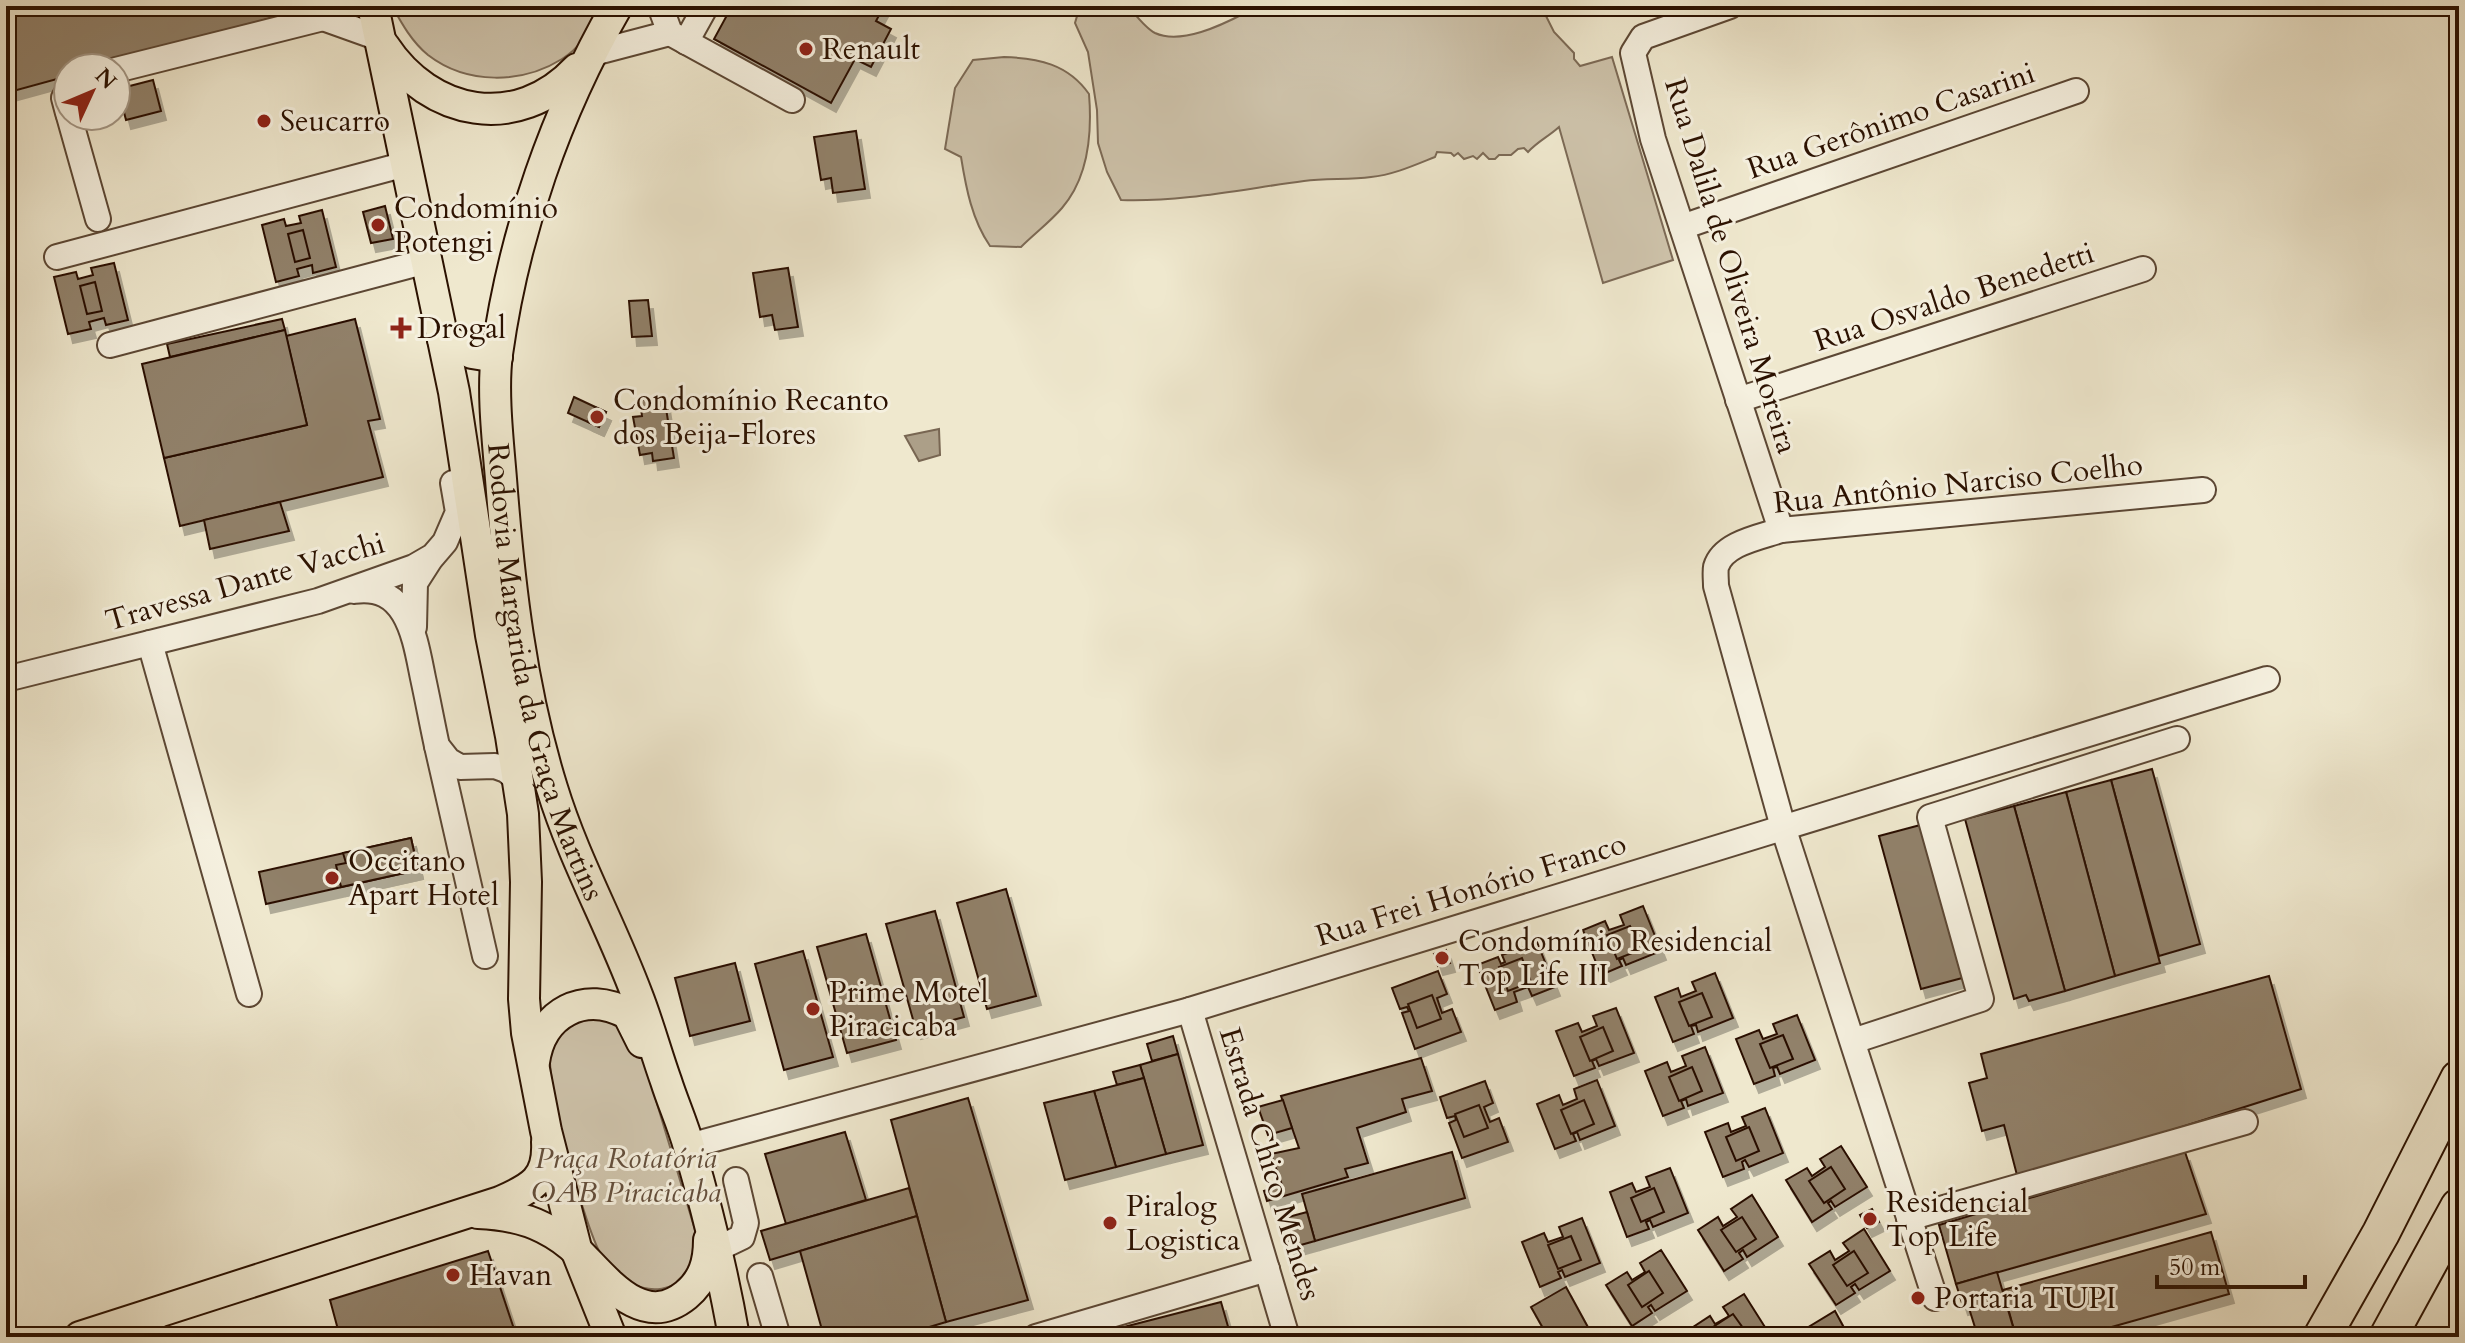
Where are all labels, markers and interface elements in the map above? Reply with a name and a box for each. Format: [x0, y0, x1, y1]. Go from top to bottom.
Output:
place label: Renault [822, 29, 921, 70]
marker: Renault [797, 40, 815, 58]
north arrow [52, 52, 132, 132]
street label: Rua Gerônimo Casarini [1742, 53, 2040, 189]
text: N [88, 62, 123, 96]
street label: Rua Dalila de Oliveira Moreira [1654, 73, 1808, 459]
place label: Seucarro [280, 101, 390, 142]
marker: Seucarro [255, 112, 273, 130]
place label: Condomínio Potengi [394, 188, 558, 263]
marker: Condomínio Potengi [369, 216, 387, 234]
street label: Rua Osvaldo Benedetti [1809, 232, 2099, 362]
place label: Drogal [417, 308, 506, 349]
marker: Drogal [392, 319, 410, 337]
place label: Condomínio Recanto dos Beija-Flores [613, 380, 889, 455]
marker: Condomínio Recanto dos Beija-Flores [588, 408, 606, 426]
street label: Rodovia Margarida da Graça Martins [477, 441, 615, 907]
street label: Rua Antônio Narciso Coelho [1771, 444, 2145, 524]
street label: Travessa Dante Vacchi [101, 523, 389, 641]
street label: Rua Frei Honório Franco [1311, 823, 1631, 957]
place label: Occitano Apart Hotel [348, 841, 499, 916]
marker: Occitano Apart Hotel [323, 869, 341, 887]
place label: Condomínio Residencial Top Life III [1458, 921, 1773, 996]
marker: Condomínio Residencial Top Life III [1433, 949, 1451, 967]
place label: Prime Motel Piracicaba [829, 972, 989, 1047]
marker: Prime Motel Piracicaba [804, 1000, 822, 1018]
street label: Estrada Chico Mendes [1209, 1023, 1331, 1305]
park label: Praça Rotatória OAB Piracicaba [531, 1138, 721, 1213]
place label: Residencial Top Life [1886, 1182, 2029, 1257]
place label: Piralog Logistica [1126, 1186, 1240, 1261]
marker: Residencial Top Life [1861, 1210, 1879, 1228]
marker: Piralog Logistica [1101, 1214, 1119, 1232]
scale bar [2157, 1239, 2305, 1289]
text: 50 m [2169, 1251, 2221, 1284]
place label: Havan [469, 1255, 552, 1296]
marker: Havan [444, 1266, 462, 1284]
place label: Portaria TUPI [1934, 1278, 2116, 1319]
marker: Portaria TUPI [1909, 1289, 1927, 1307]

